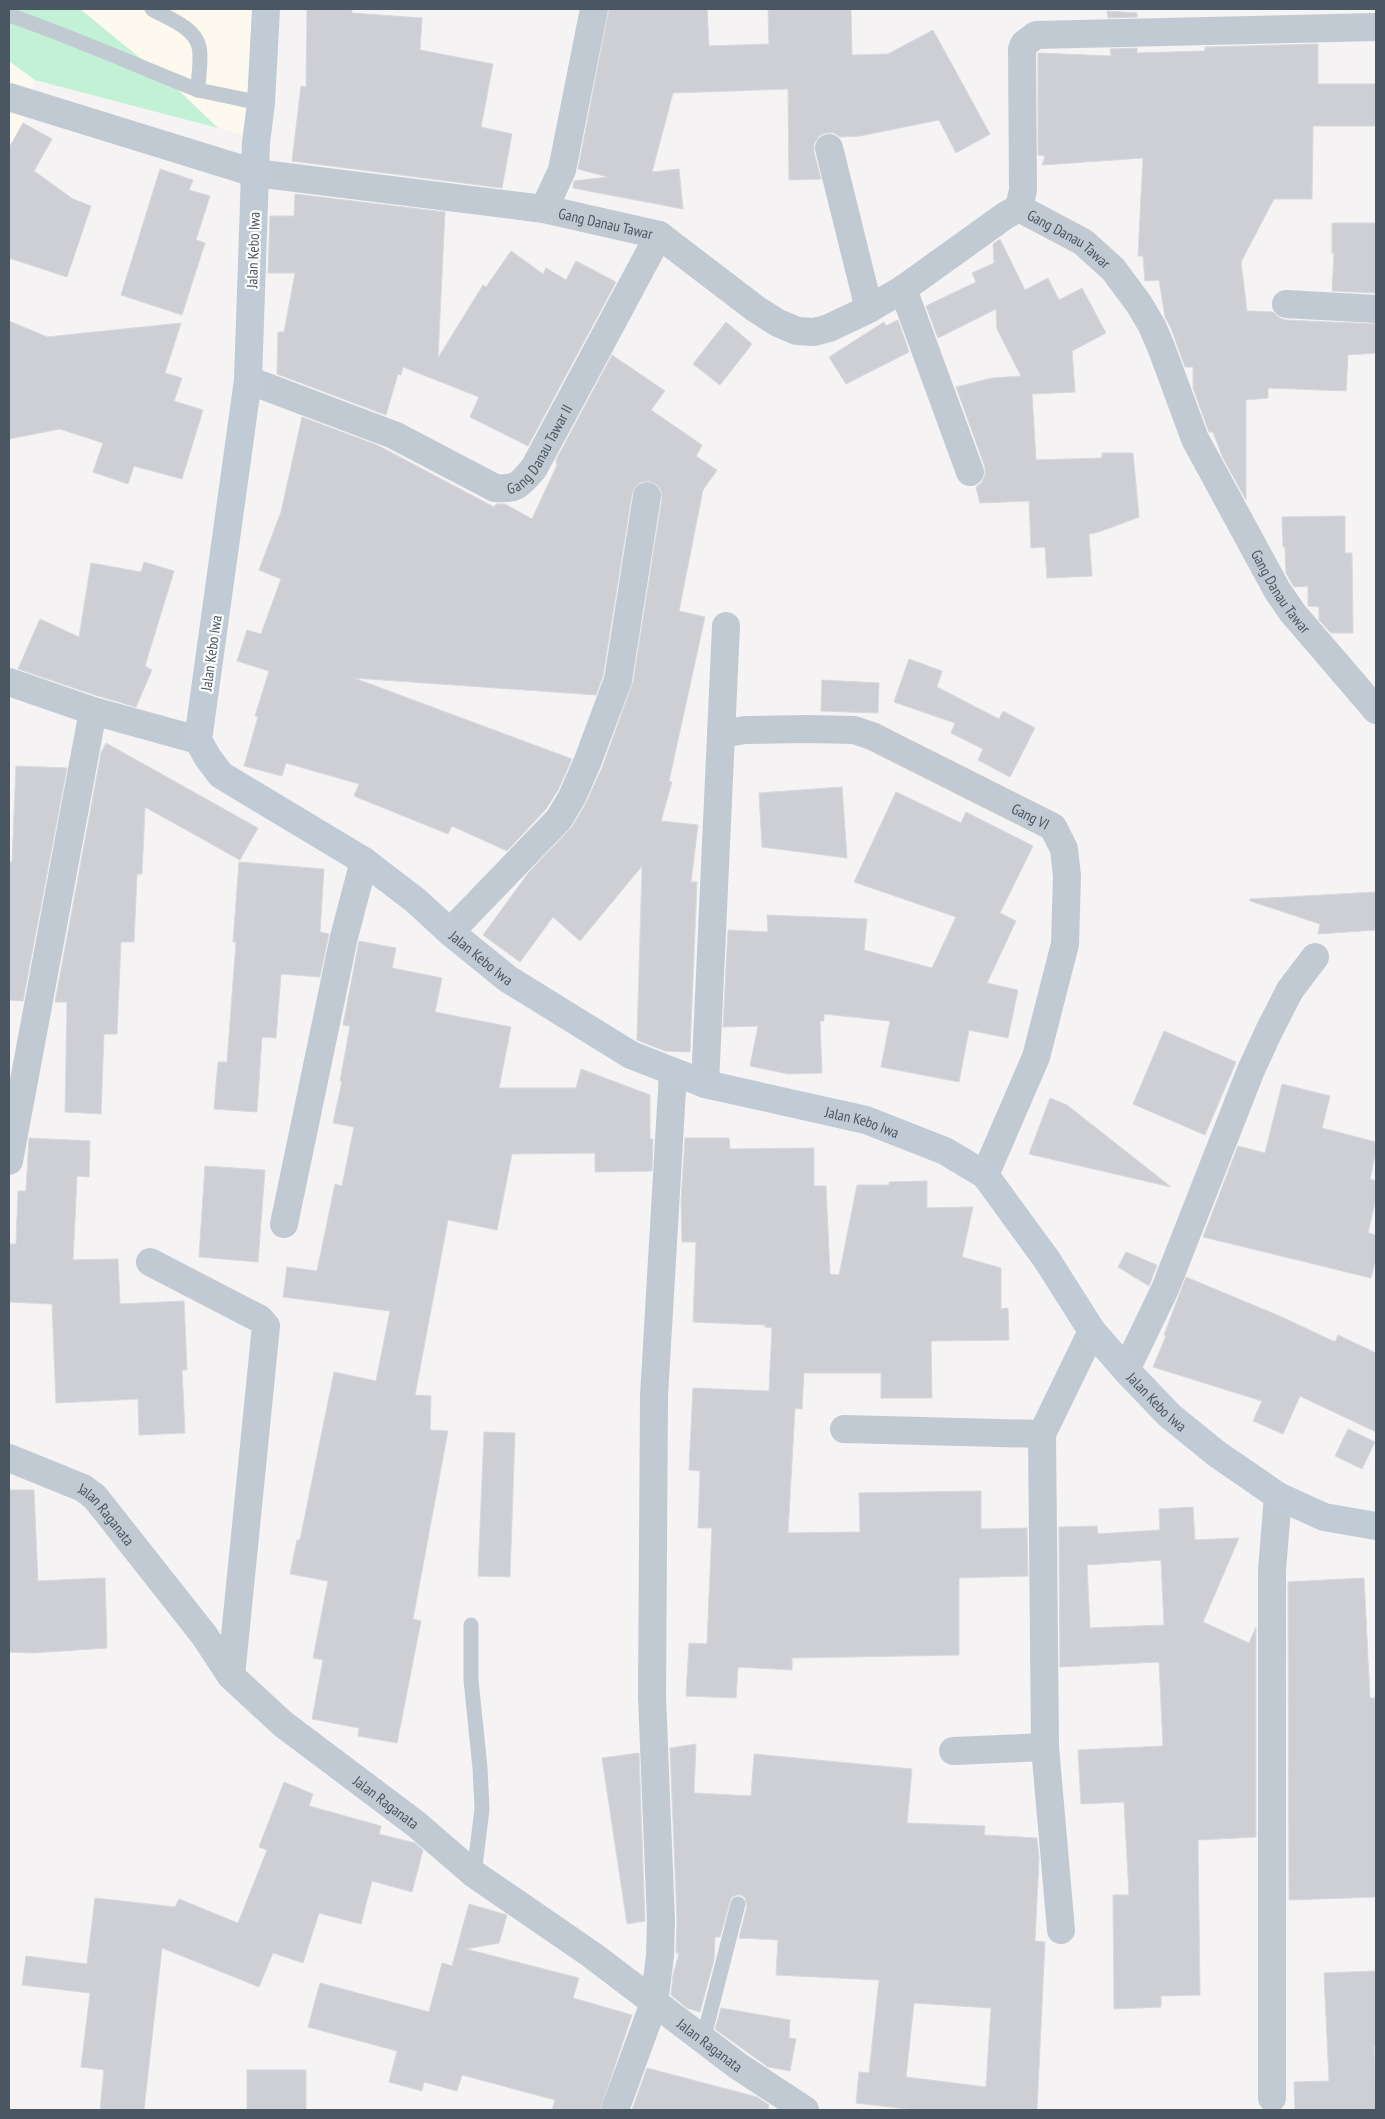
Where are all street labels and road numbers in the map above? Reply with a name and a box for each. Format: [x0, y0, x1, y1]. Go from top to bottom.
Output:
street label: Gang Danau Tawar [557, 203, 655, 243]
street label: Gang Danau Tawar [1024, 205, 1116, 273]
street label: Jalan Kebo Iwa [242, 211, 264, 290]
street label: Gang Danau Tawar II [505, 401, 576, 498]
street label: Gang Danau Tawar [1247, 546, 1316, 638]
street label: Jalan Kebo Iwa [196, 614, 226, 693]
street label: Gang VI [1009, 798, 1053, 833]
street label: Jalan Kebo Iwa [445, 925, 516, 989]
street label: Jalan Kebo Iwa [822, 1101, 902, 1142]
street label: Jalan Kebo Iwa [1123, 1367, 1191, 1435]
street label: Jalan Raganata [75, 1477, 139, 1549]
street label: Jalan Raganata [349, 1770, 423, 1833]
street label: Jalan Raganata [673, 2013, 746, 2076]

